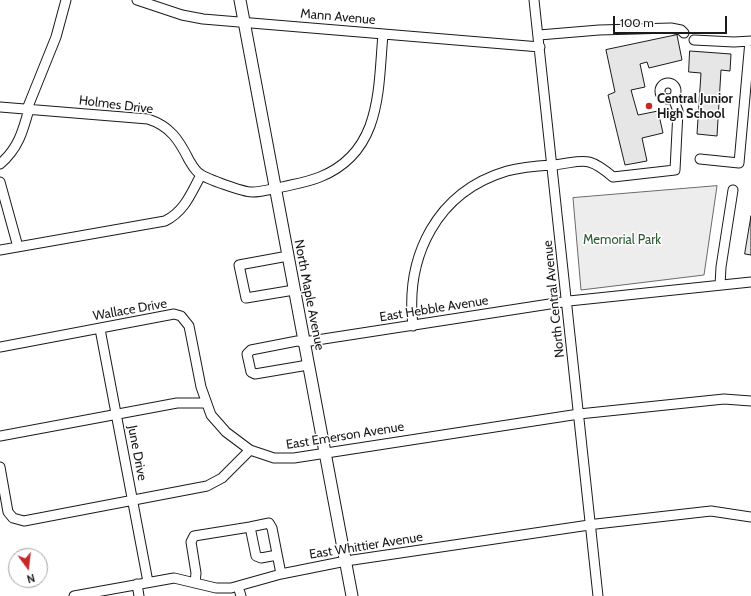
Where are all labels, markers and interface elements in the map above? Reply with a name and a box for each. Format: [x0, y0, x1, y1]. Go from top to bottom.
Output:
street label: Mann Avenue [300, 6, 376, 28]
scale bar [615, 8, 729, 34]
text: 100 m [620, 15, 654, 30]
place label: Central Junior High School [657, 91, 733, 122]
street label: Holmes Drive [78, 93, 154, 117]
marker: Central Junior High School [644, 101, 654, 111]
park label: Memorial Park [583, 232, 661, 248]
street label: North Maple Avenue [291, 238, 327, 352]
street label: North Central Avenue [540, 239, 568, 359]
street label: East Hebble Avenue [378, 293, 490, 325]
street label: Wallace Drive [92, 296, 168, 324]
street label: East Emerson Avenue [285, 419, 405, 453]
street label: June Drive [124, 424, 150, 482]
street label: East Whittier Avenue [308, 529, 424, 563]
north arrow [8, 548, 48, 588]
text: N [25, 571, 36, 586]

